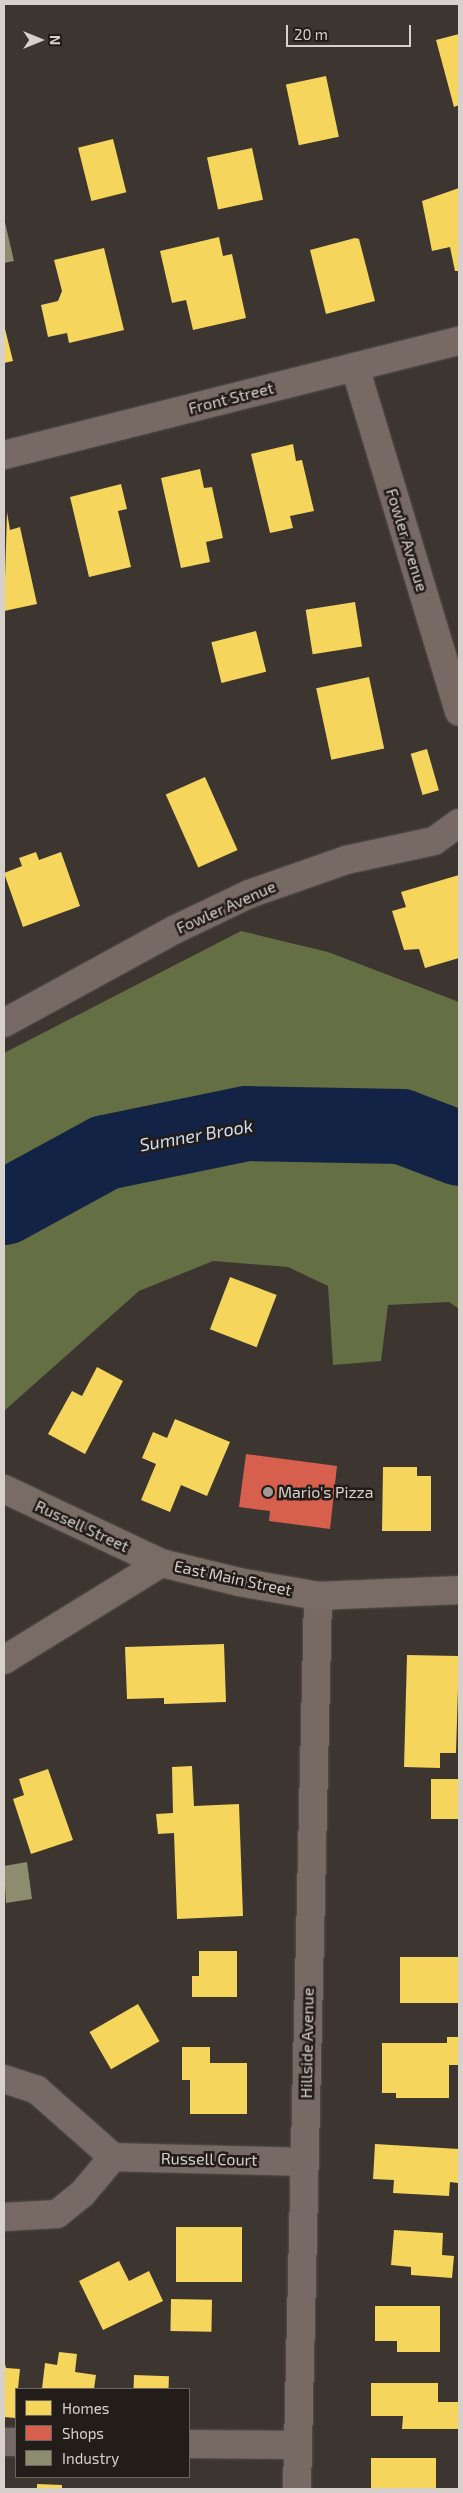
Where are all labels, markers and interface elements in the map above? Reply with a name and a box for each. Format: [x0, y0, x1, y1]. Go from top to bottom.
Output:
north arrow [15, 15, 65, 65]
scale bar [288, 15, 413, 47]
text: 20 m [294, 25, 328, 43]
text: N [47, 35, 64, 45]
street label: Front Street [186, 378, 276, 418]
street label: Fowler Avenue [382, 486, 432, 594]
street label: Fowler Avenue [173, 876, 279, 938]
water label: Sumner Brook [137, 1114, 255, 1156]
place label: Mario's Pizza [278, 1482, 374, 1502]
marker: Mario's Pizza [262, 1486, 274, 1498]
street label: Russell Street [32, 1496, 132, 1556]
street label: East Main Street [172, 1556, 294, 1600]
street label: Hillside Avenue [296, 1987, 318, 2099]
street label: Russell Court [160, 2149, 258, 2169]
legend [15, 2388, 190, 2478]
text: Homes [62, 2399, 109, 2417]
text: Shops [62, 2424, 104, 2442]
text: Industry [62, 2449, 119, 2467]

